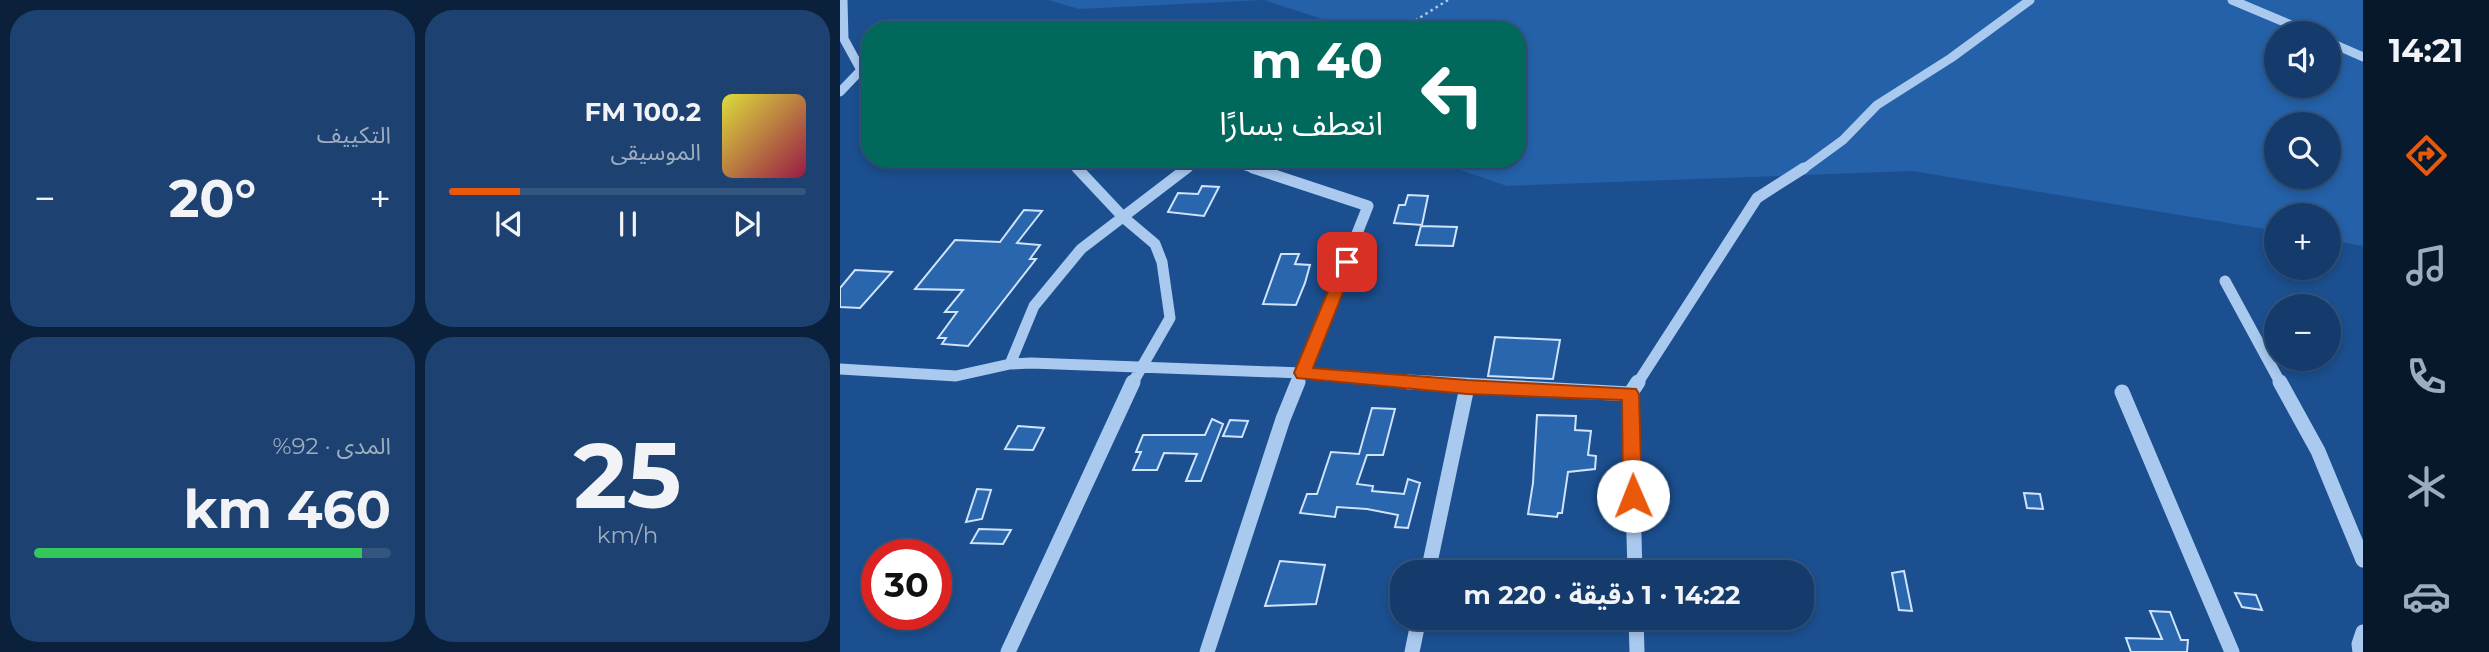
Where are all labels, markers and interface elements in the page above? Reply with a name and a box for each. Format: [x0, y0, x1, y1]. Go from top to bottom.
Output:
map controls [2264, 21, 2341, 371]
button: sound [2264, 21, 2341, 98]
text: 40 m [1251, 31, 1383, 90]
text: 14:21 [2389, 31, 2463, 70]
icon: left [1407, 49, 1498, 140]
text: 100.2 FM [585, 96, 701, 128]
text: انعطف يسارًا [1219, 104, 1383, 143]
button: search [2264, 112, 2341, 189]
text: التكييف [317, 121, 391, 149]
icon: directions [2402, 131, 2451, 180]
text: الموسيقى [610, 138, 701, 166]
text: 20° [169, 167, 256, 230]
text: − [34, 175, 56, 222]
text: + [369, 175, 391, 222]
button: + [2264, 203, 2341, 280]
icon: previous [490, 205, 528, 243]
icon: pause [609, 205, 647, 243]
icon: next [728, 205, 766, 243]
pin [1317, 232, 1377, 292]
icon: music [2402, 241, 2451, 290]
icon: arrive [1328, 243, 1366, 281]
button: − [2264, 294, 2341, 371]
icon: phone [2402, 352, 2451, 401]
text: 25 [574, 420, 681, 531]
text: المدى · 92% [273, 432, 391, 460]
position arrow [1596, 459, 1670, 533]
icon: climate [2402, 462, 2451, 511]
text: 460 km [184, 478, 391, 541]
text: km/h [597, 521, 658, 549]
speed limit sign: 30 [861, 539, 952, 630]
icon: car [2402, 572, 2451, 621]
text: 14:22 · 1 دقيقة · 220 m [1464, 579, 1740, 611]

